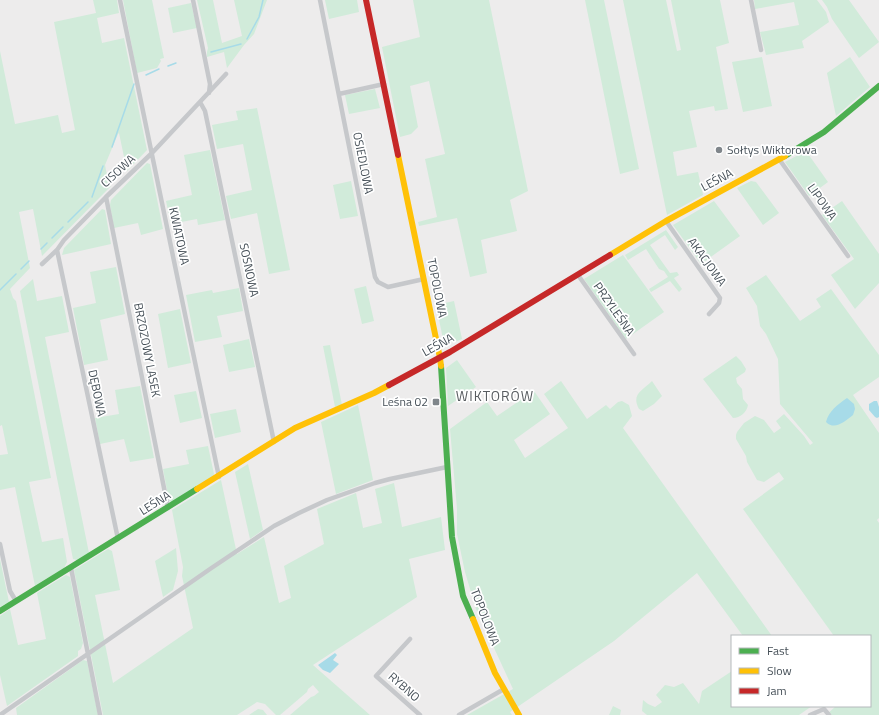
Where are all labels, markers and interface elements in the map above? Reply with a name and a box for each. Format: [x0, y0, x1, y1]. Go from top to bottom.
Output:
street label: OSIEDLOWA [348, 130, 379, 195]
place label: Sołtys Wiktorowa [727, 140, 817, 159]
marker: Sołtys Wiktorowa [714, 145, 724, 155]
street label: CISOWA [96, 150, 139, 192]
street label: LEŚNA [697, 163, 736, 196]
street label: LIPOWA [803, 179, 842, 224]
street label: KWIATOWA [164, 205, 195, 266]
street label: AKACJOWA [683, 233, 732, 290]
street label: SOSNOWA [235, 241, 264, 299]
street label: TOPOLOWA [422, 257, 453, 319]
street label: PRZYLEŚNA [589, 278, 640, 339]
street label: BRZOZOWY LASEK [129, 301, 166, 399]
street label: LEŚNA [418, 328, 457, 361]
street label: DĘBOWA [83, 368, 112, 418]
district label: WIKTORÓW [456, 385, 534, 406]
place label: Leśna 02 [382, 392, 428, 411]
marker: Leśna 02 [431, 397, 441, 407]
street label: LEŚNA [135, 485, 174, 520]
street label: TOPOLOWA [466, 585, 505, 648]
legend [731, 635, 871, 707]
text: Fast [767, 641, 790, 660]
text: Slow [767, 661, 792, 680]
street label: RYBNO [384, 667, 425, 706]
text: Jam [767, 681, 787, 700]

